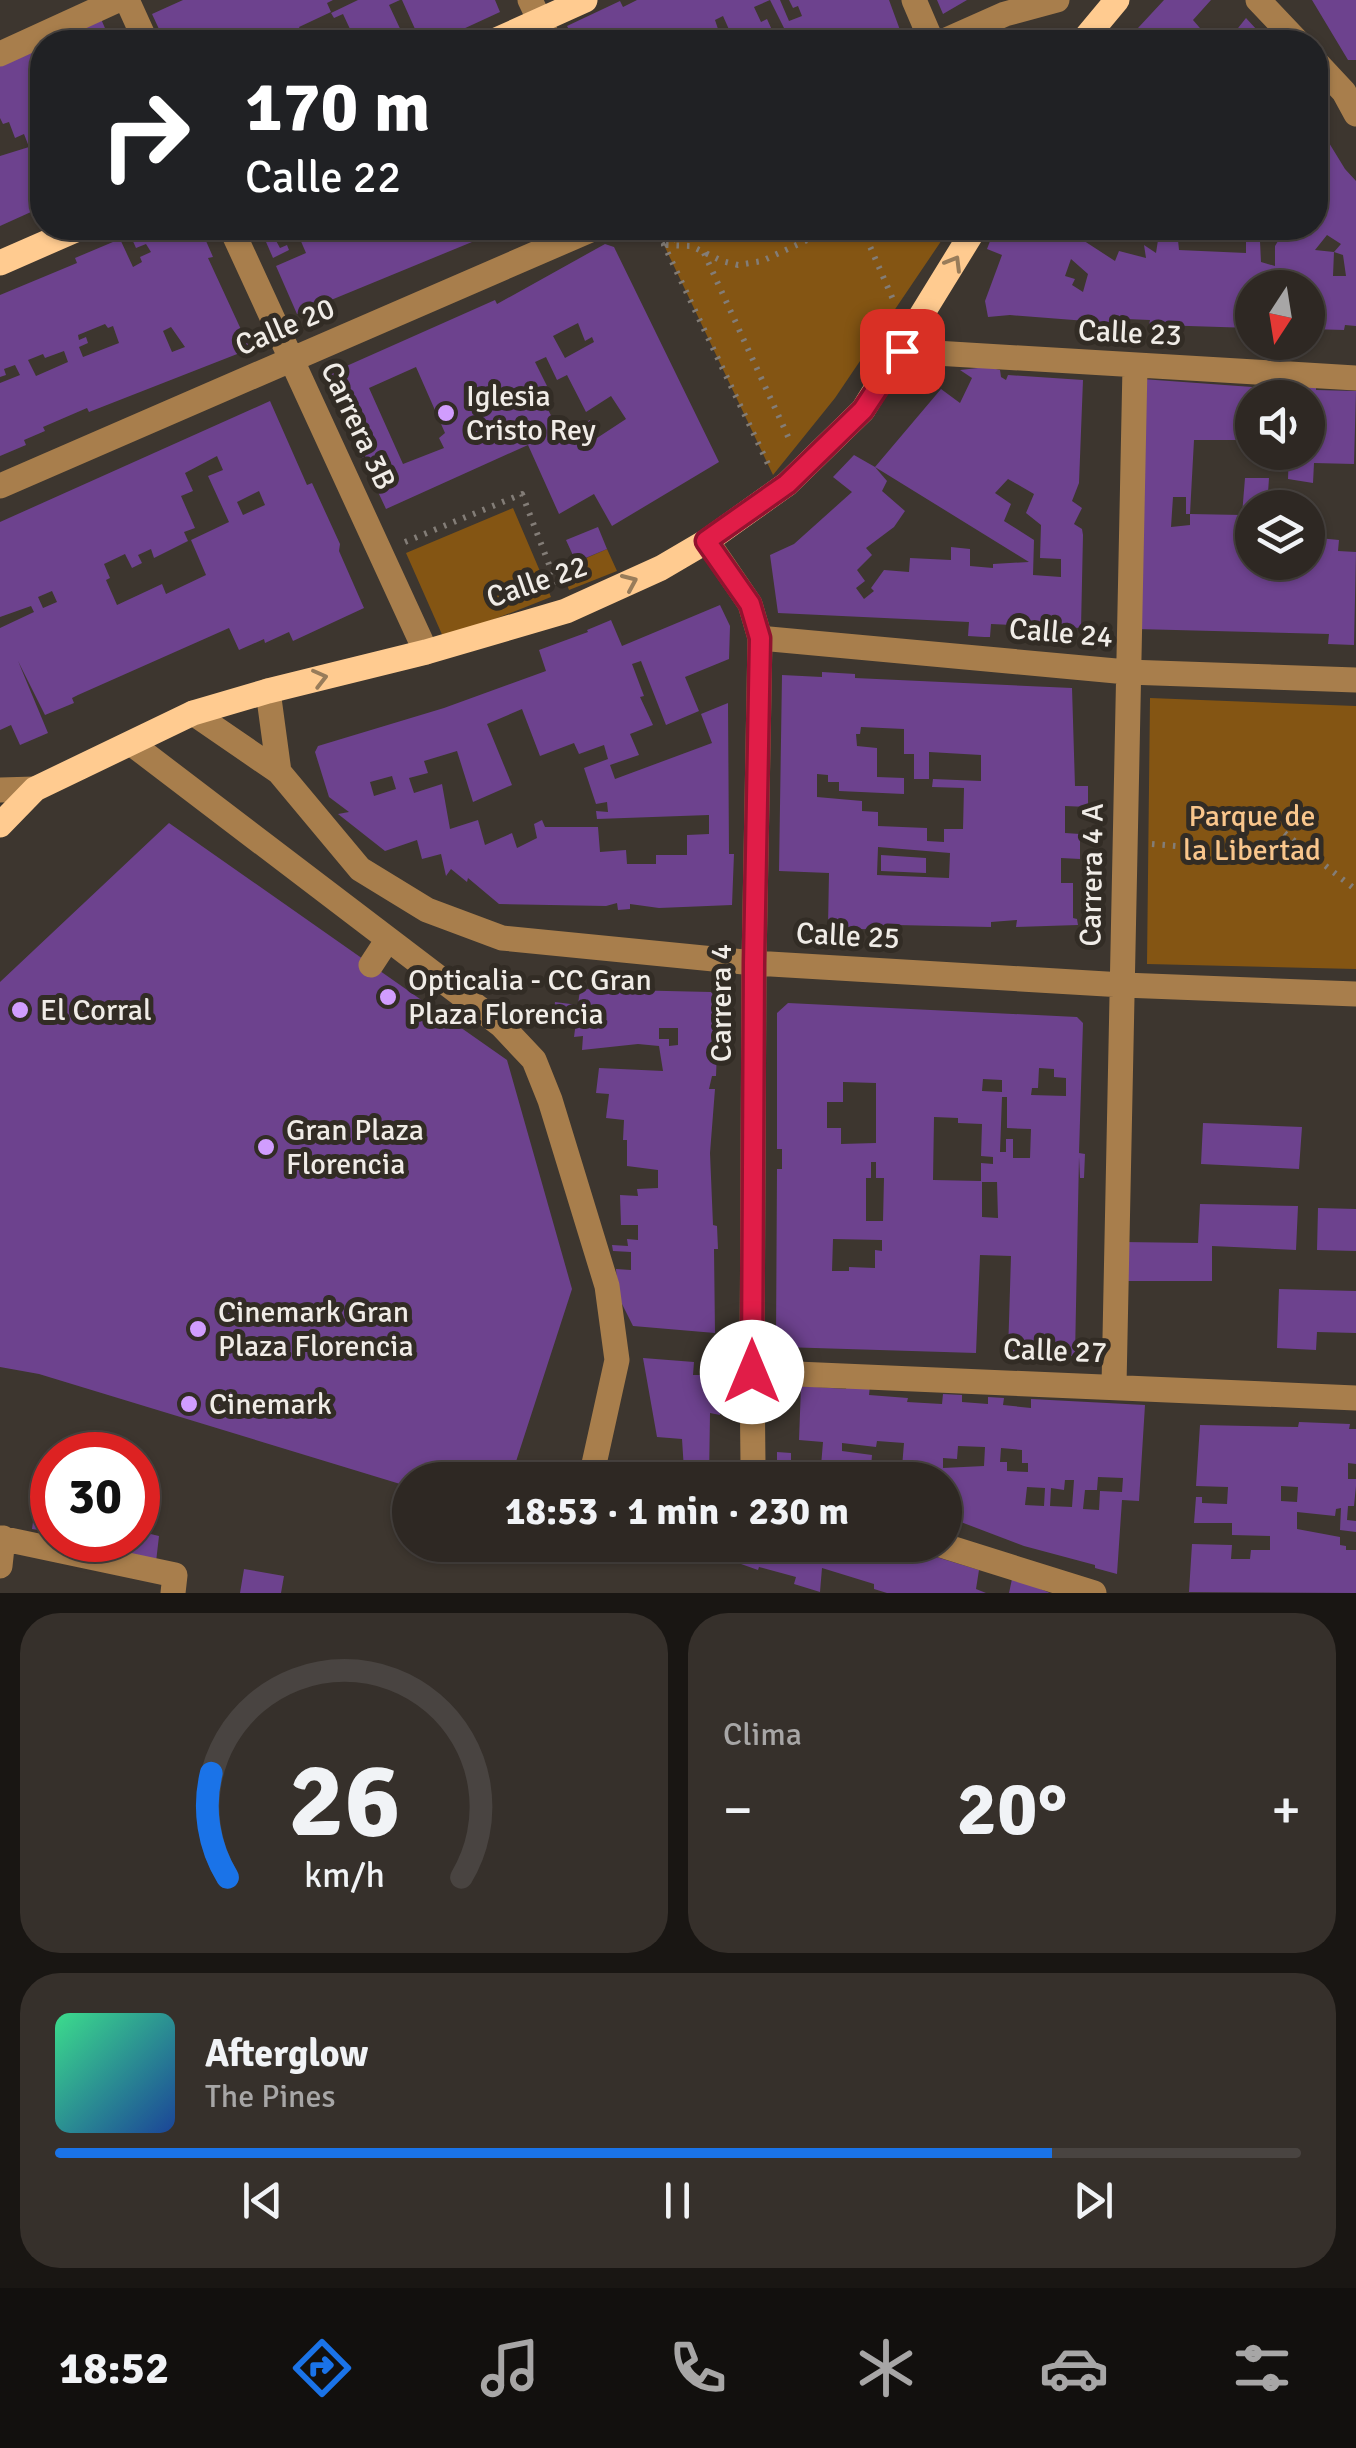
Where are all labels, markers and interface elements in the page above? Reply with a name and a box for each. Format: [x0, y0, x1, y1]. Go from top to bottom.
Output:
text: 170 m [245, 64, 430, 150]
icon: right [80, 70, 210, 200]
text: Calle 22 [245, 150, 401, 205]
one-way arrow [942, 256, 961, 274]
north arrow [1235, 270, 1325, 360]
map controls [1235, 270, 1325, 580]
street label: Calle 20 [230, 290, 340, 364]
pin [860, 309, 945, 394]
street label: Calle 23 [1077, 312, 1183, 354]
icon: arrive [875, 324, 930, 379]
street label: Carrera 3B [312, 356, 404, 496]
place label: Iglesia Cristo Rey [466, 378, 596, 449]
button: sound [1235, 380, 1325, 470]
marker: Iglesia Cristo Rey [435, 402, 457, 424]
button: layers [1235, 490, 1325, 580]
street label: Calle 22 [482, 548, 592, 616]
one-way arrow [620, 575, 638, 595]
street label: Calle 24 [1008, 610, 1114, 656]
one-way arrow [311, 669, 328, 690]
park label: Parque de la Libertad [1183, 798, 1321, 869]
street label: Carrera 4 A [1072, 803, 1112, 947]
street label: Calle 25 [795, 915, 901, 957]
street label: Carrera 4 [703, 944, 740, 1062]
place label: Opticalia - CC Gran Plaza Florencia [408, 962, 652, 1033]
marker: Opticalia - CC Gran Plaza Florencia [377, 986, 399, 1008]
place label: El Corral [40, 992, 152, 1029]
marker: El Corral [9, 999, 31, 1021]
place label: Gran Plaza Florencia [286, 1112, 424, 1183]
marker: Gran Plaza Florencia [255, 1136, 277, 1158]
place label: Cinemark Gran Plaza Florencia [218, 1294, 414, 1365]
marker: Cinemark Gran Plaza Florencia [187, 1318, 209, 1340]
position arrow [700, 1320, 804, 1424]
street label: Calle 27 [1002, 1331, 1108, 1371]
place label: Cinemark [209, 1386, 332, 1423]
marker: Cinemark [178, 1393, 200, 1415]
speed limit sign: 30 [30, 1432, 160, 1562]
text: 18:53 · 1 min · 230 m [505, 1488, 849, 1535]
text: Clima [723, 1715, 802, 1754]
text: 26 [288, 1737, 400, 1865]
text: 20° [957, 1763, 1068, 1856]
text: − [723, 1776, 753, 1844]
text: + [1271, 1776, 1301, 1844]
text: km/h [304, 1853, 384, 1897]
text: Afterglow [205, 2030, 368, 2077]
text: The Pines [205, 2077, 336, 2116]
icon: previous [235, 2173, 290, 2228]
icon: pause [650, 2173, 705, 2228]
icon: next [1066, 2173, 1121, 2228]
icon: directions [287, 2333, 357, 2403]
icon: music [475, 2333, 545, 2403]
icon: phone [663, 2333, 733, 2403]
icon: climate [851, 2333, 921, 2403]
icon: car [1039, 2333, 1109, 2403]
icon: filters [1227, 2333, 1297, 2403]
text: 18:52 [59, 2341, 169, 2396]

